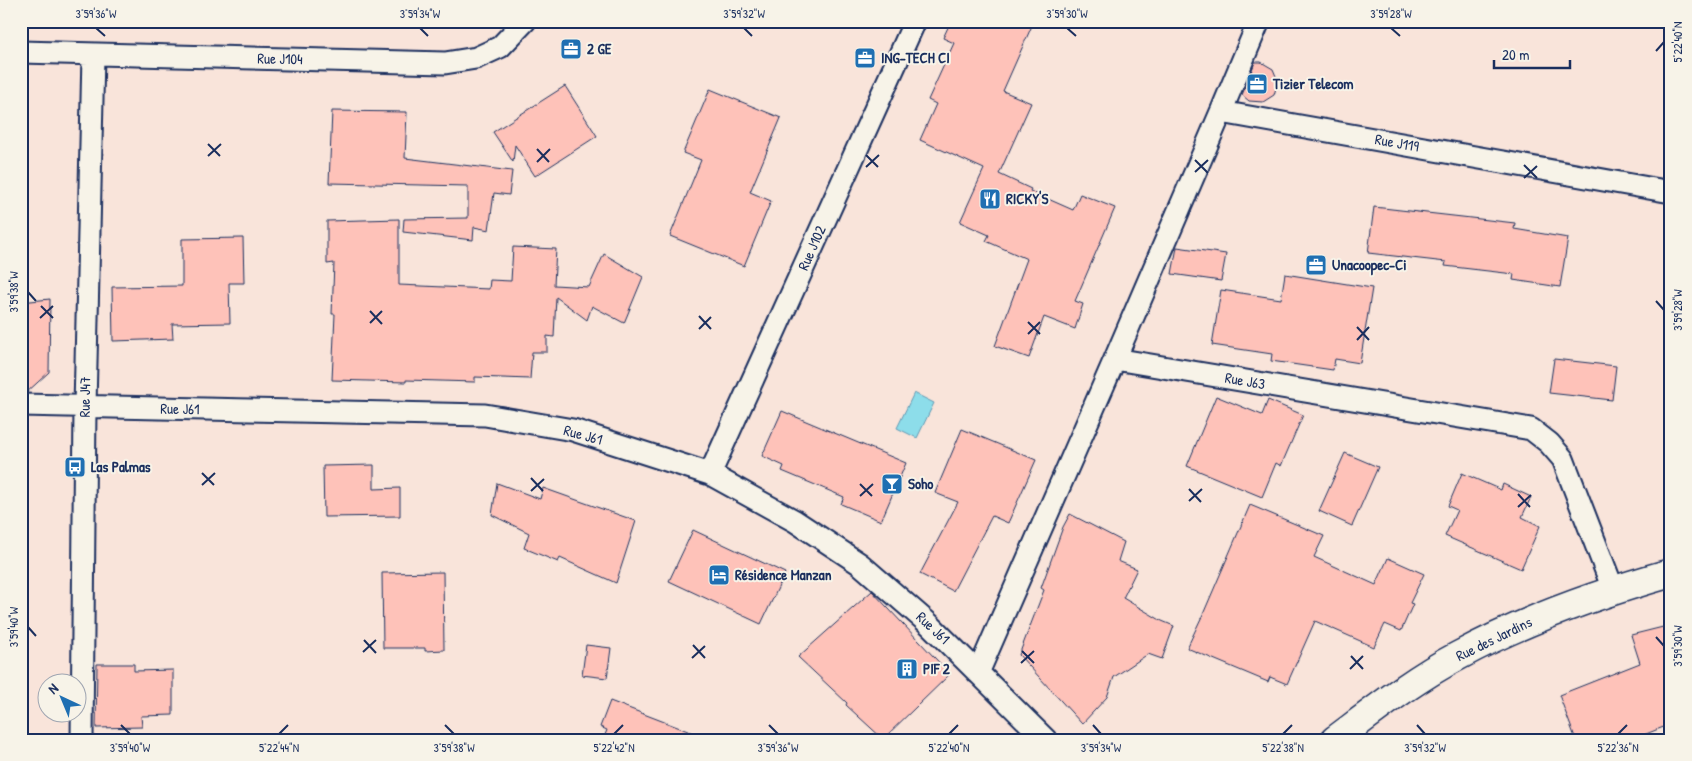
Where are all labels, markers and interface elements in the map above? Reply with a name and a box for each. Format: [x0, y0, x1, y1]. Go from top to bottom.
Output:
text: 3°59'36"W [76, 5, 117, 22]
text: 3°59'34"W [400, 5, 441, 22]
text: 3°59'32"W [723, 5, 765, 22]
text: 3°59'30"W [1046, 5, 1088, 22]
text: 3°59'28"W [1370, 5, 1412, 22]
text: 5°22'40"N [1669, 22, 1686, 62]
office icon: 2 GE [559, 37, 583, 61]
place label: 2 GE [587, 38, 612, 59]
scale bar [1494, 38, 1571, 70]
text: 20 m [1502, 44, 1529, 65]
office icon: ING-TECH CI [853, 46, 877, 70]
place label: ING-TECH CI [881, 47, 950, 68]
street label: Rue J104 [257, 48, 303, 69]
office icon: Tizier Telecom [1245, 72, 1269, 96]
place label: Tizier Telecom [1272, 73, 1353, 94]
street label: Rue J119 [1374, 128, 1421, 157]
restaurant icon: RICKY'S [978, 187, 1002, 211]
place label: RICKY'S [1006, 188, 1048, 209]
street label: Rue J102 [792, 222, 831, 274]
office icon: Unacoopec-Ci [1304, 253, 1328, 277]
place label: Unacoopec-Ci [1332, 254, 1407, 276]
text: 3°59'38"W [5, 271, 22, 313]
text: 3°59'28"W [1669, 289, 1686, 331]
street label: Rue J63 [1223, 367, 1267, 394]
street label: Rue J47 [74, 376, 95, 418]
street label: Rue J61 [160, 398, 200, 419]
street label: Rue J61 [561, 419, 605, 450]
bus stop icon: Las Palmas [63, 455, 87, 479]
place label: Las Palmas [91, 456, 151, 477]
bar icon: Soho [880, 472, 904, 496]
place label: Soho [908, 473, 933, 494]
hotel icon: Résidence Manzan [707, 563, 731, 587]
place label: Résidence Manzan [735, 564, 832, 585]
text: 3°59'40"W [5, 606, 22, 647]
street label: Rue J61 [912, 607, 955, 649]
street label: Rue des Jardins [1452, 611, 1536, 666]
text: 3°59'30"W [1669, 625, 1686, 667]
building icon: PIF 2 [895, 657, 919, 681]
place label: PIF 2 [923, 658, 951, 679]
north arrow [38, 674, 88, 724]
text: N [43, 678, 62, 698]
text: 3°59'40"W [110, 739, 151, 756]
text: 5°22'44"N [259, 739, 299, 756]
text: 3°59'38"W [433, 739, 475, 756]
text: 5°22'42"N [593, 739, 635, 756]
text: 3°59'36"W [758, 739, 799, 756]
text: 5°22'40"N [929, 739, 969, 756]
text: 3°59'34"W [1081, 739, 1122, 756]
text: 5°22'38"N [1262, 739, 1304, 756]
text: 3°59'32"W [1404, 739, 1446, 756]
text: 5°22'36"N [1597, 739, 1639, 756]

